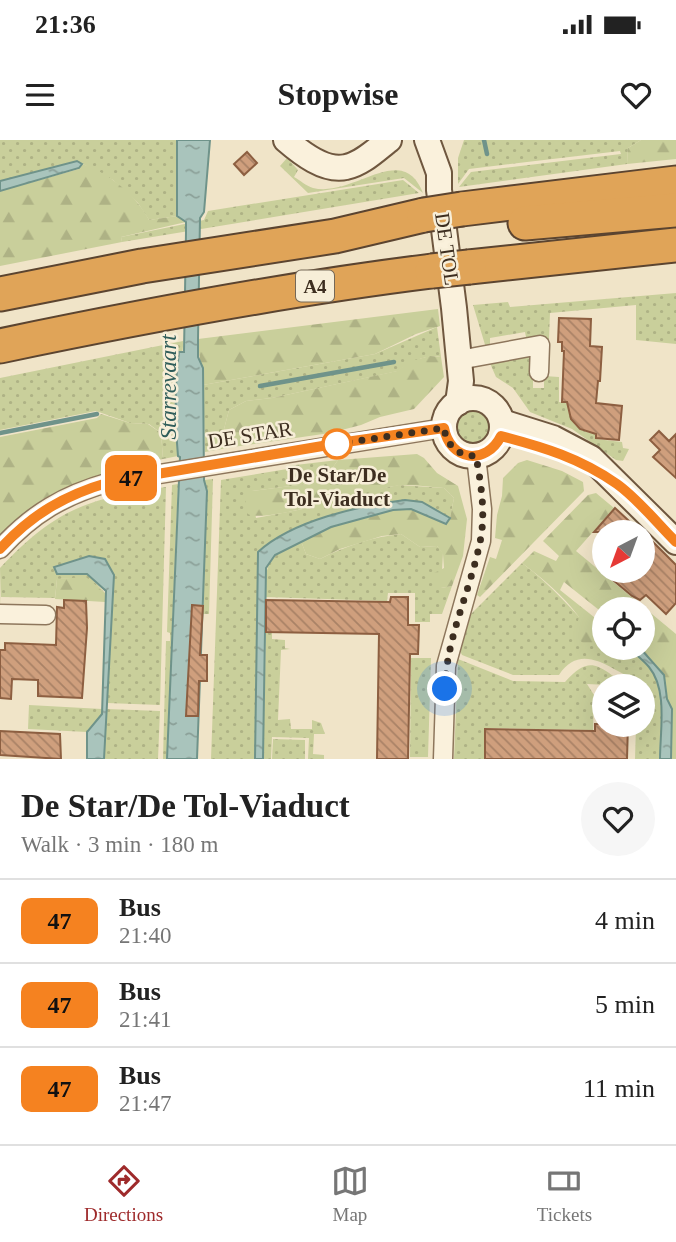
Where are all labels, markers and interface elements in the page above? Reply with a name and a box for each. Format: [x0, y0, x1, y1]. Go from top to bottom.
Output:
text: 21:36 [35, 10, 96, 39]
icon: menu [21, 76, 59, 114]
text: Stopwise [278, 76, 398, 112]
icon: heart [617, 76, 655, 114]
street label: DE TOL [430, 211, 464, 287]
road number: A4 [296, 270, 334, 302]
water label: Starrevaart [156, 334, 181, 440]
street label: DE STAR [206, 416, 294, 454]
marker: De Star/De Tol-Viaduct [322, 429, 352, 459]
line badge: 47 [100, 455, 162, 501]
place label: De Star/De Tol-Viaduct [284, 463, 390, 511]
text: 47 [119, 465, 143, 491]
north arrow [592, 520, 654, 583]
map controls [592, 520, 655, 737]
button: locate [592, 597, 655, 660]
your location [427, 671, 462, 706]
button: layers [592, 674, 655, 737]
button: heart [581, 782, 655, 856]
text: De Star/De Tol-Viaduct [21, 788, 350, 824]
text: Walk · 3 min · 180 m [21, 832, 218, 857]
text: Bus [119, 893, 161, 922]
text: 4 min [595, 906, 655, 935]
text: 47 [48, 908, 72, 934]
text: 21:40 [119, 923, 171, 948]
text: Bus [119, 977, 161, 1006]
text: 5 min [595, 990, 655, 1019]
text: 47 [48, 992, 72, 1018]
text: 21:41 [119, 1007, 171, 1032]
text: Bus [119, 1061, 161, 1090]
text: 11 min [583, 1074, 655, 1103]
text: 47 [48, 1076, 72, 1102]
text: 21:47 [119, 1091, 171, 1116]
tab: Directions [84, 1162, 163, 1226]
tab: Map [331, 1162, 369, 1226]
tab: Tickets [537, 1162, 592, 1226]

